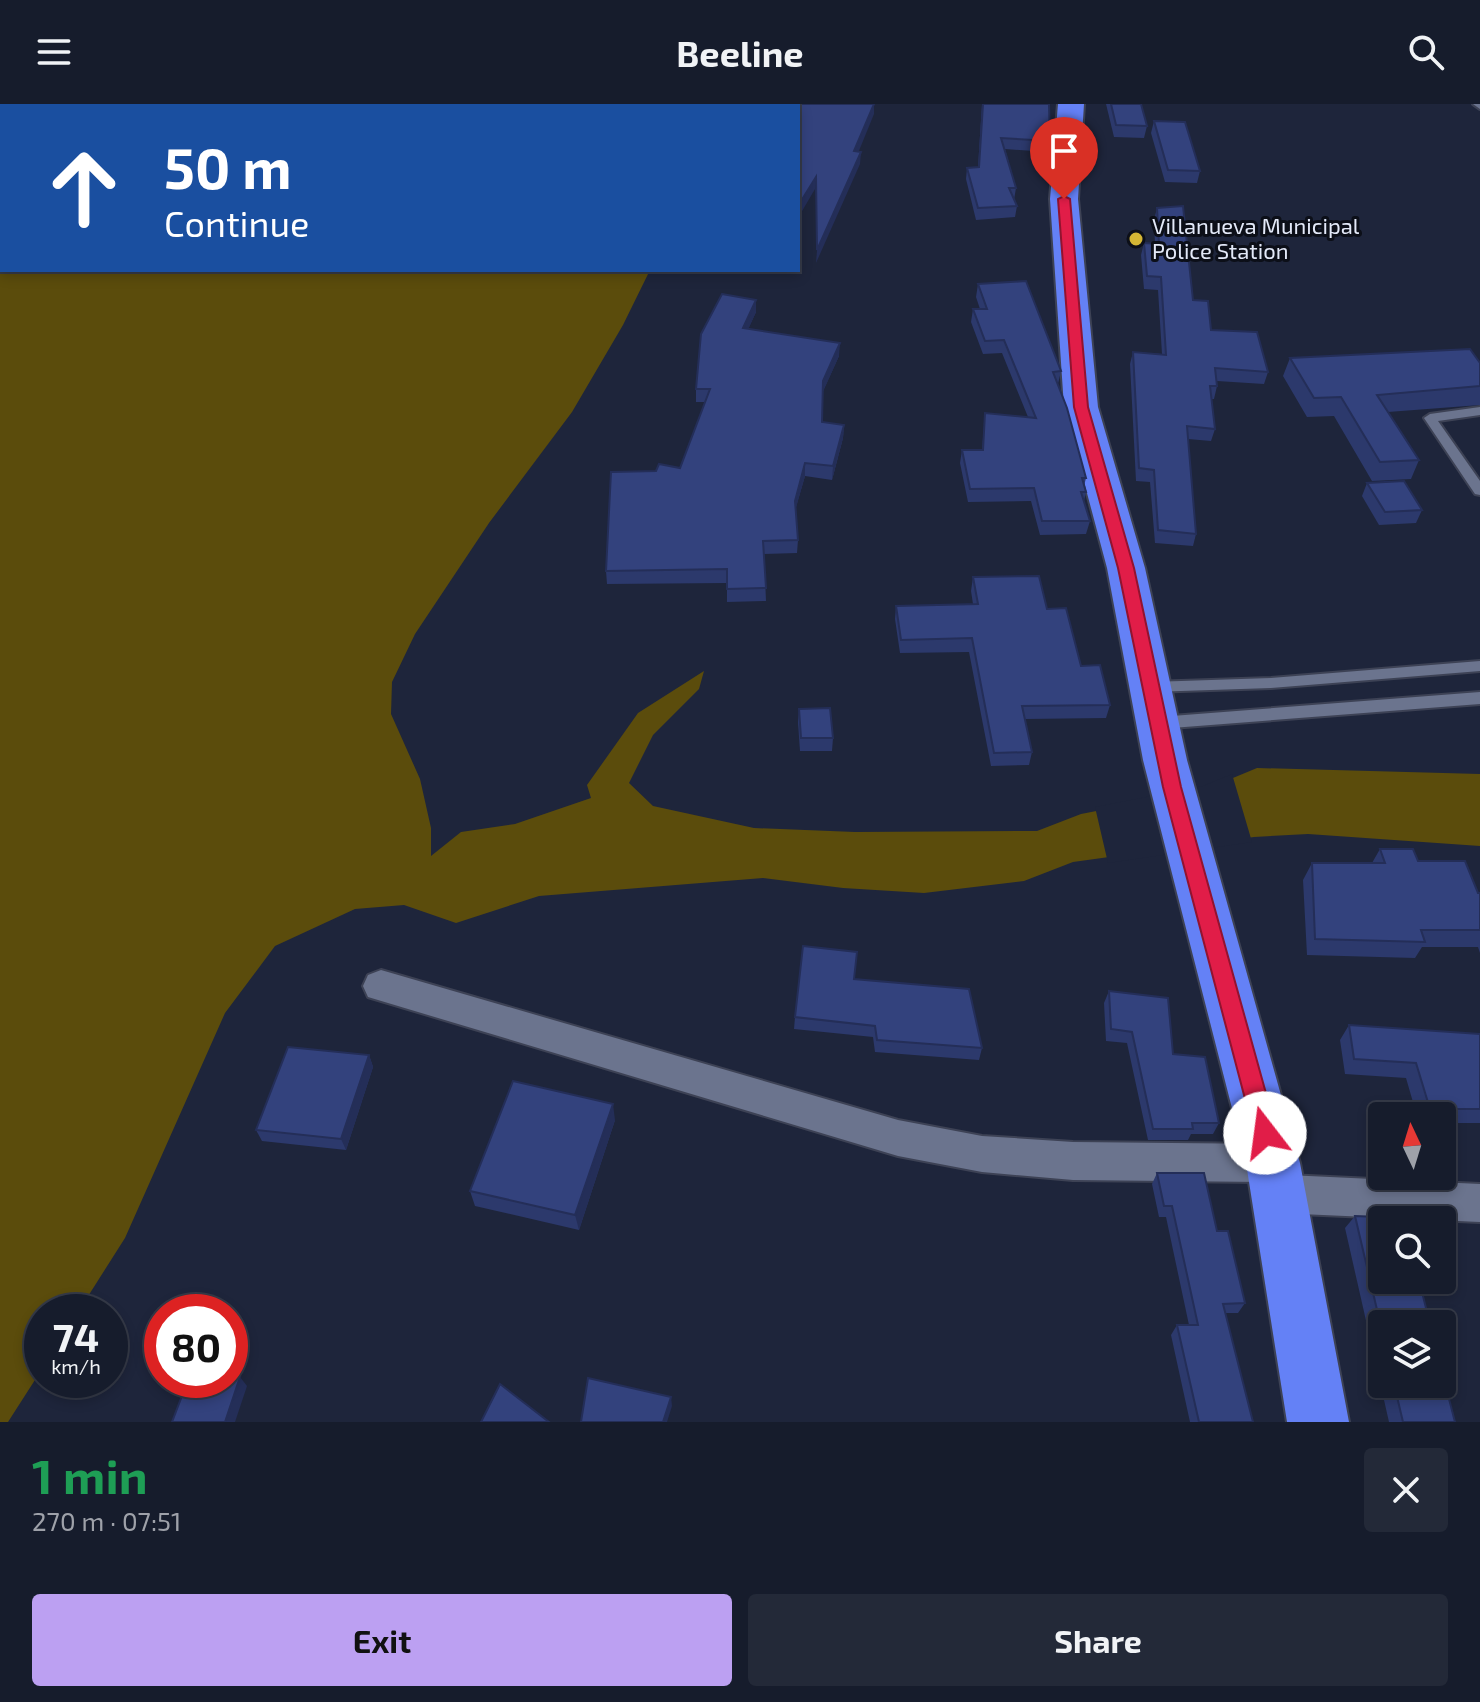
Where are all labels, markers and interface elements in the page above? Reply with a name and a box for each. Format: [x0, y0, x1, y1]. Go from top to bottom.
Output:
icon: menu [32, 30, 76, 74]
icon: search [1404, 30, 1448, 74]
text: Beeline [676, 31, 804, 74]
pin [1030, 117, 1098, 199]
icon: arrive [1042, 129, 1086, 173]
text: 50 m [164, 133, 292, 200]
icon: ahead [32, 136, 136, 240]
text: Continue [164, 201, 309, 244]
place label: Villanueva Municipal Police Station [1152, 212, 1360, 263]
marker: Villanueva Municipal Police Station [1127, 230, 1145, 248]
position arrow [1223, 1091, 1307, 1175]
north arrow [1368, 1102, 1456, 1190]
map controls [1368, 1102, 1456, 1398]
button: search [1368, 1206, 1456, 1294]
speed limit sign: 80 [144, 1294, 248, 1398]
button: layers [1368, 1310, 1456, 1398]
text: 74 [53, 1312, 99, 1360]
text: km/h [51, 1354, 101, 1378]
text: 1 min [32, 1446, 148, 1504]
button: close [1364, 1448, 1448, 1532]
text: 270 m · 07:51 [32, 1505, 181, 1536]
button: Exit [32, 1594, 732, 1686]
button: Share [748, 1594, 1448, 1686]

